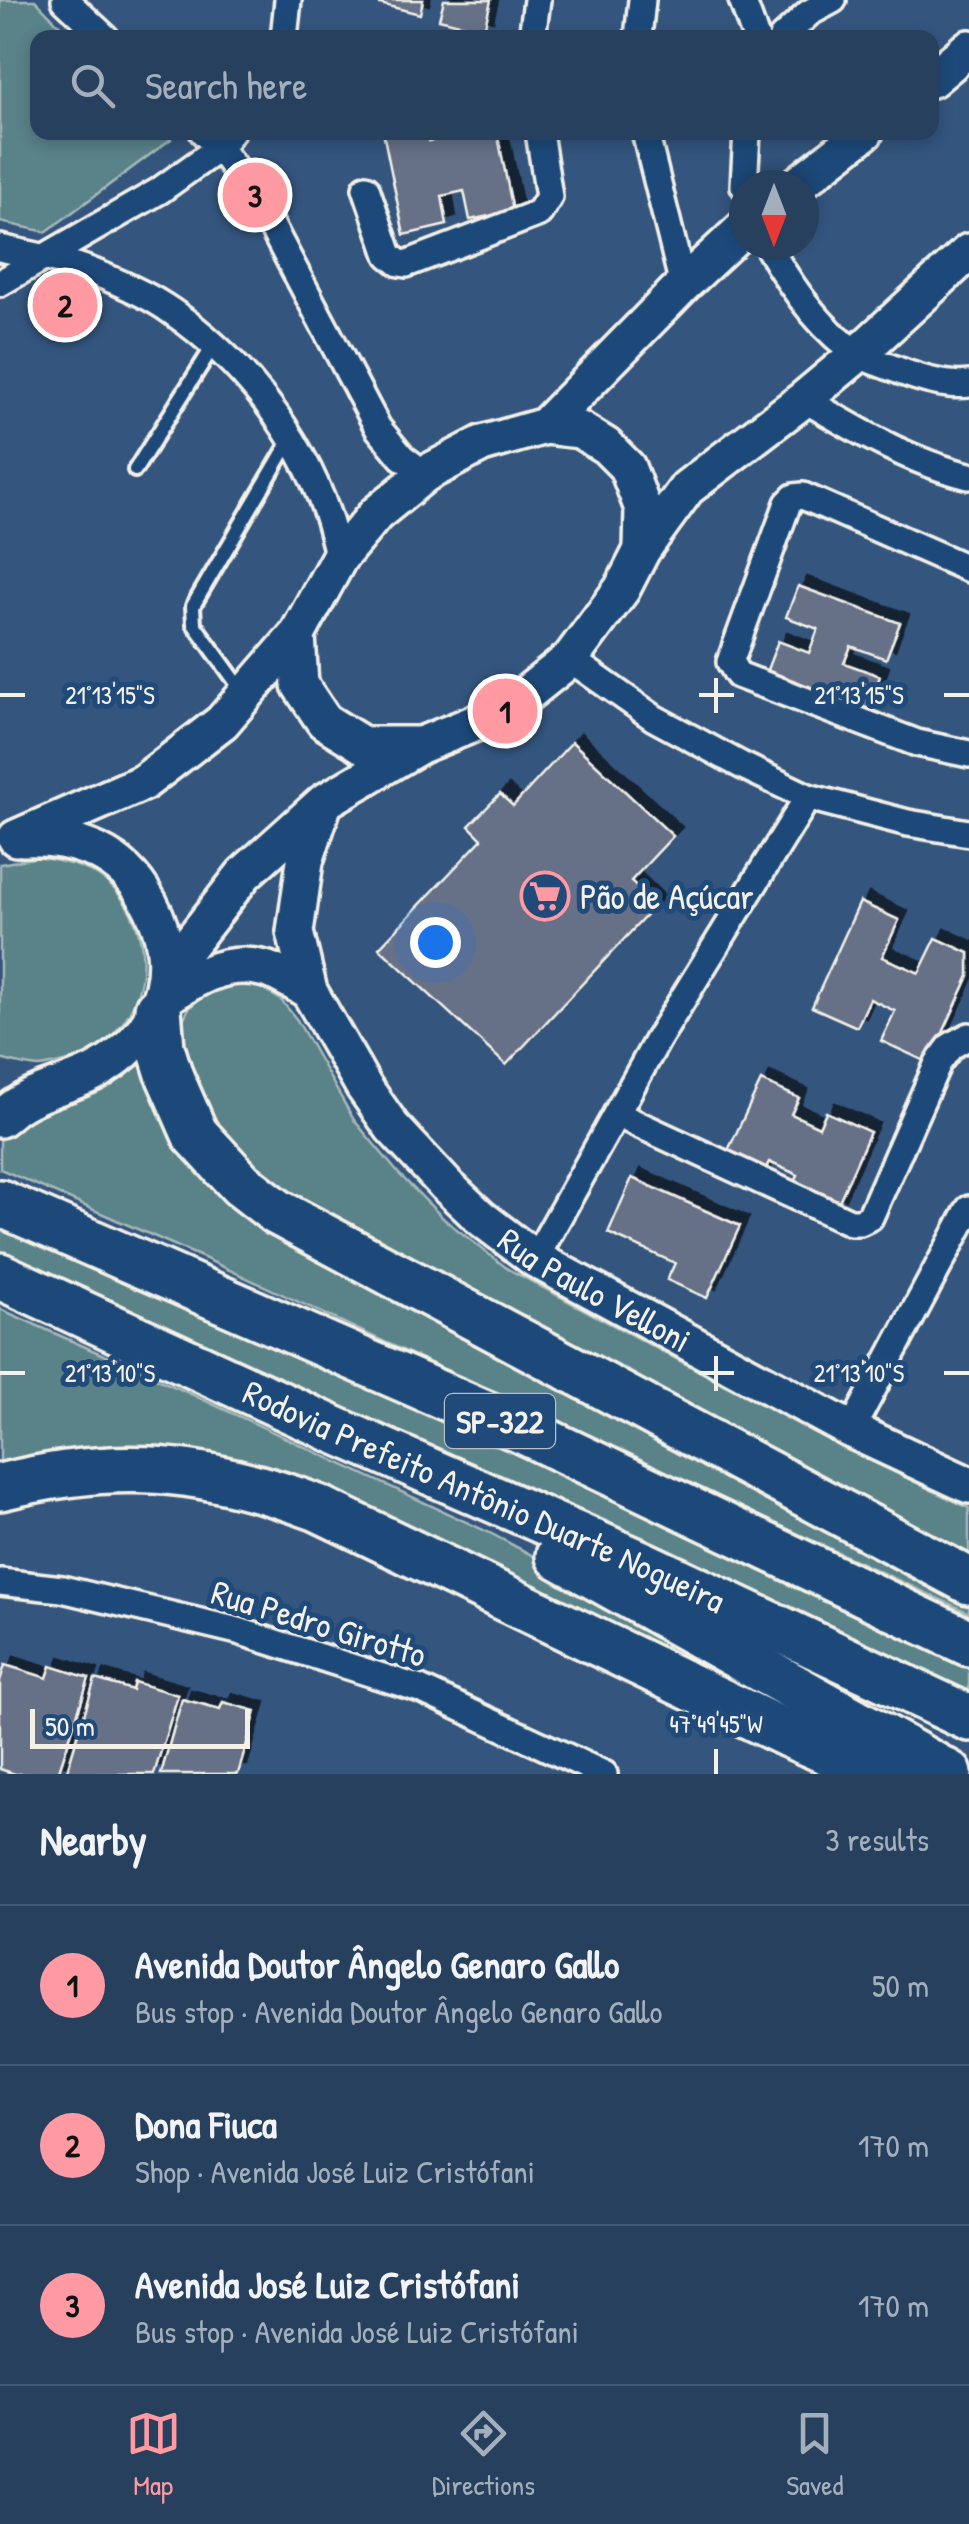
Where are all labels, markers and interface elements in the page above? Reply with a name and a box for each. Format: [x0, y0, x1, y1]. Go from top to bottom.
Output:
search box [30, 30, 939, 140]
icon: search [65, 58, 120, 113]
text: Search here [145, 59, 307, 111]
pin: 3 [222, 158, 288, 232]
north arrow [729, 170, 819, 260]
pin: 2 [32, 268, 98, 342]
pin: 1 [472, 674, 538, 748]
text: 21°13'15"S [65, 678, 155, 712]
text: 21°13'15"S [814, 678, 904, 712]
supermarket icon: Pão de Açúcar [519, 870, 571, 922]
place label: Pão de Açúcar [580, 873, 754, 920]
your location [410, 917, 461, 968]
street label: Rua Paulo Velloni [489, 1216, 699, 1363]
text: 21°13'10"S [65, 1356, 155, 1390]
text: 21°13'10"S [814, 1356, 904, 1390]
street label: Rodovia Prefeito Antônio Duarte Nogueira [236, 1368, 733, 1624]
road number: SP-322 [445, 1394, 555, 1448]
street label: Rua Pedro Girotto [206, 1568, 432, 1678]
scale bar [30, 1704, 250, 1748]
text: 50 m [45, 1707, 95, 1745]
text: 47°49'45"W [669, 1707, 763, 1741]
text: Nearby [40, 1811, 147, 1868]
text: 3 results [825, 1818, 929, 1861]
text: Avenida Doutor Ângelo Genaro Gallo [135, 1938, 619, 1990]
text: 1 [67, 1964, 78, 2007]
text: 50 m [872, 1964, 929, 2007]
text: Bus stop · Avenida Doutor Ângelo Genaro Gallo [135, 1990, 663, 2033]
text: Dona Fiuca [135, 2098, 277, 2150]
text: 2 [65, 2124, 80, 2167]
text: 170 m [858, 2124, 929, 2167]
text: Shop · Avenida José Luiz Cristófani [135, 2150, 535, 2193]
text: Avenida José Luiz Cristófani [135, 2258, 520, 2310]
text: 3 [65, 2284, 80, 2327]
text: 170 m [858, 2284, 929, 2327]
text: Bus stop · Avenida José Luiz Cristófani [135, 2310, 579, 2353]
tab: Map [126, 2406, 181, 2504]
tab: Directions [432, 2406, 535, 2504]
tab: Saved [786, 2406, 843, 2504]

